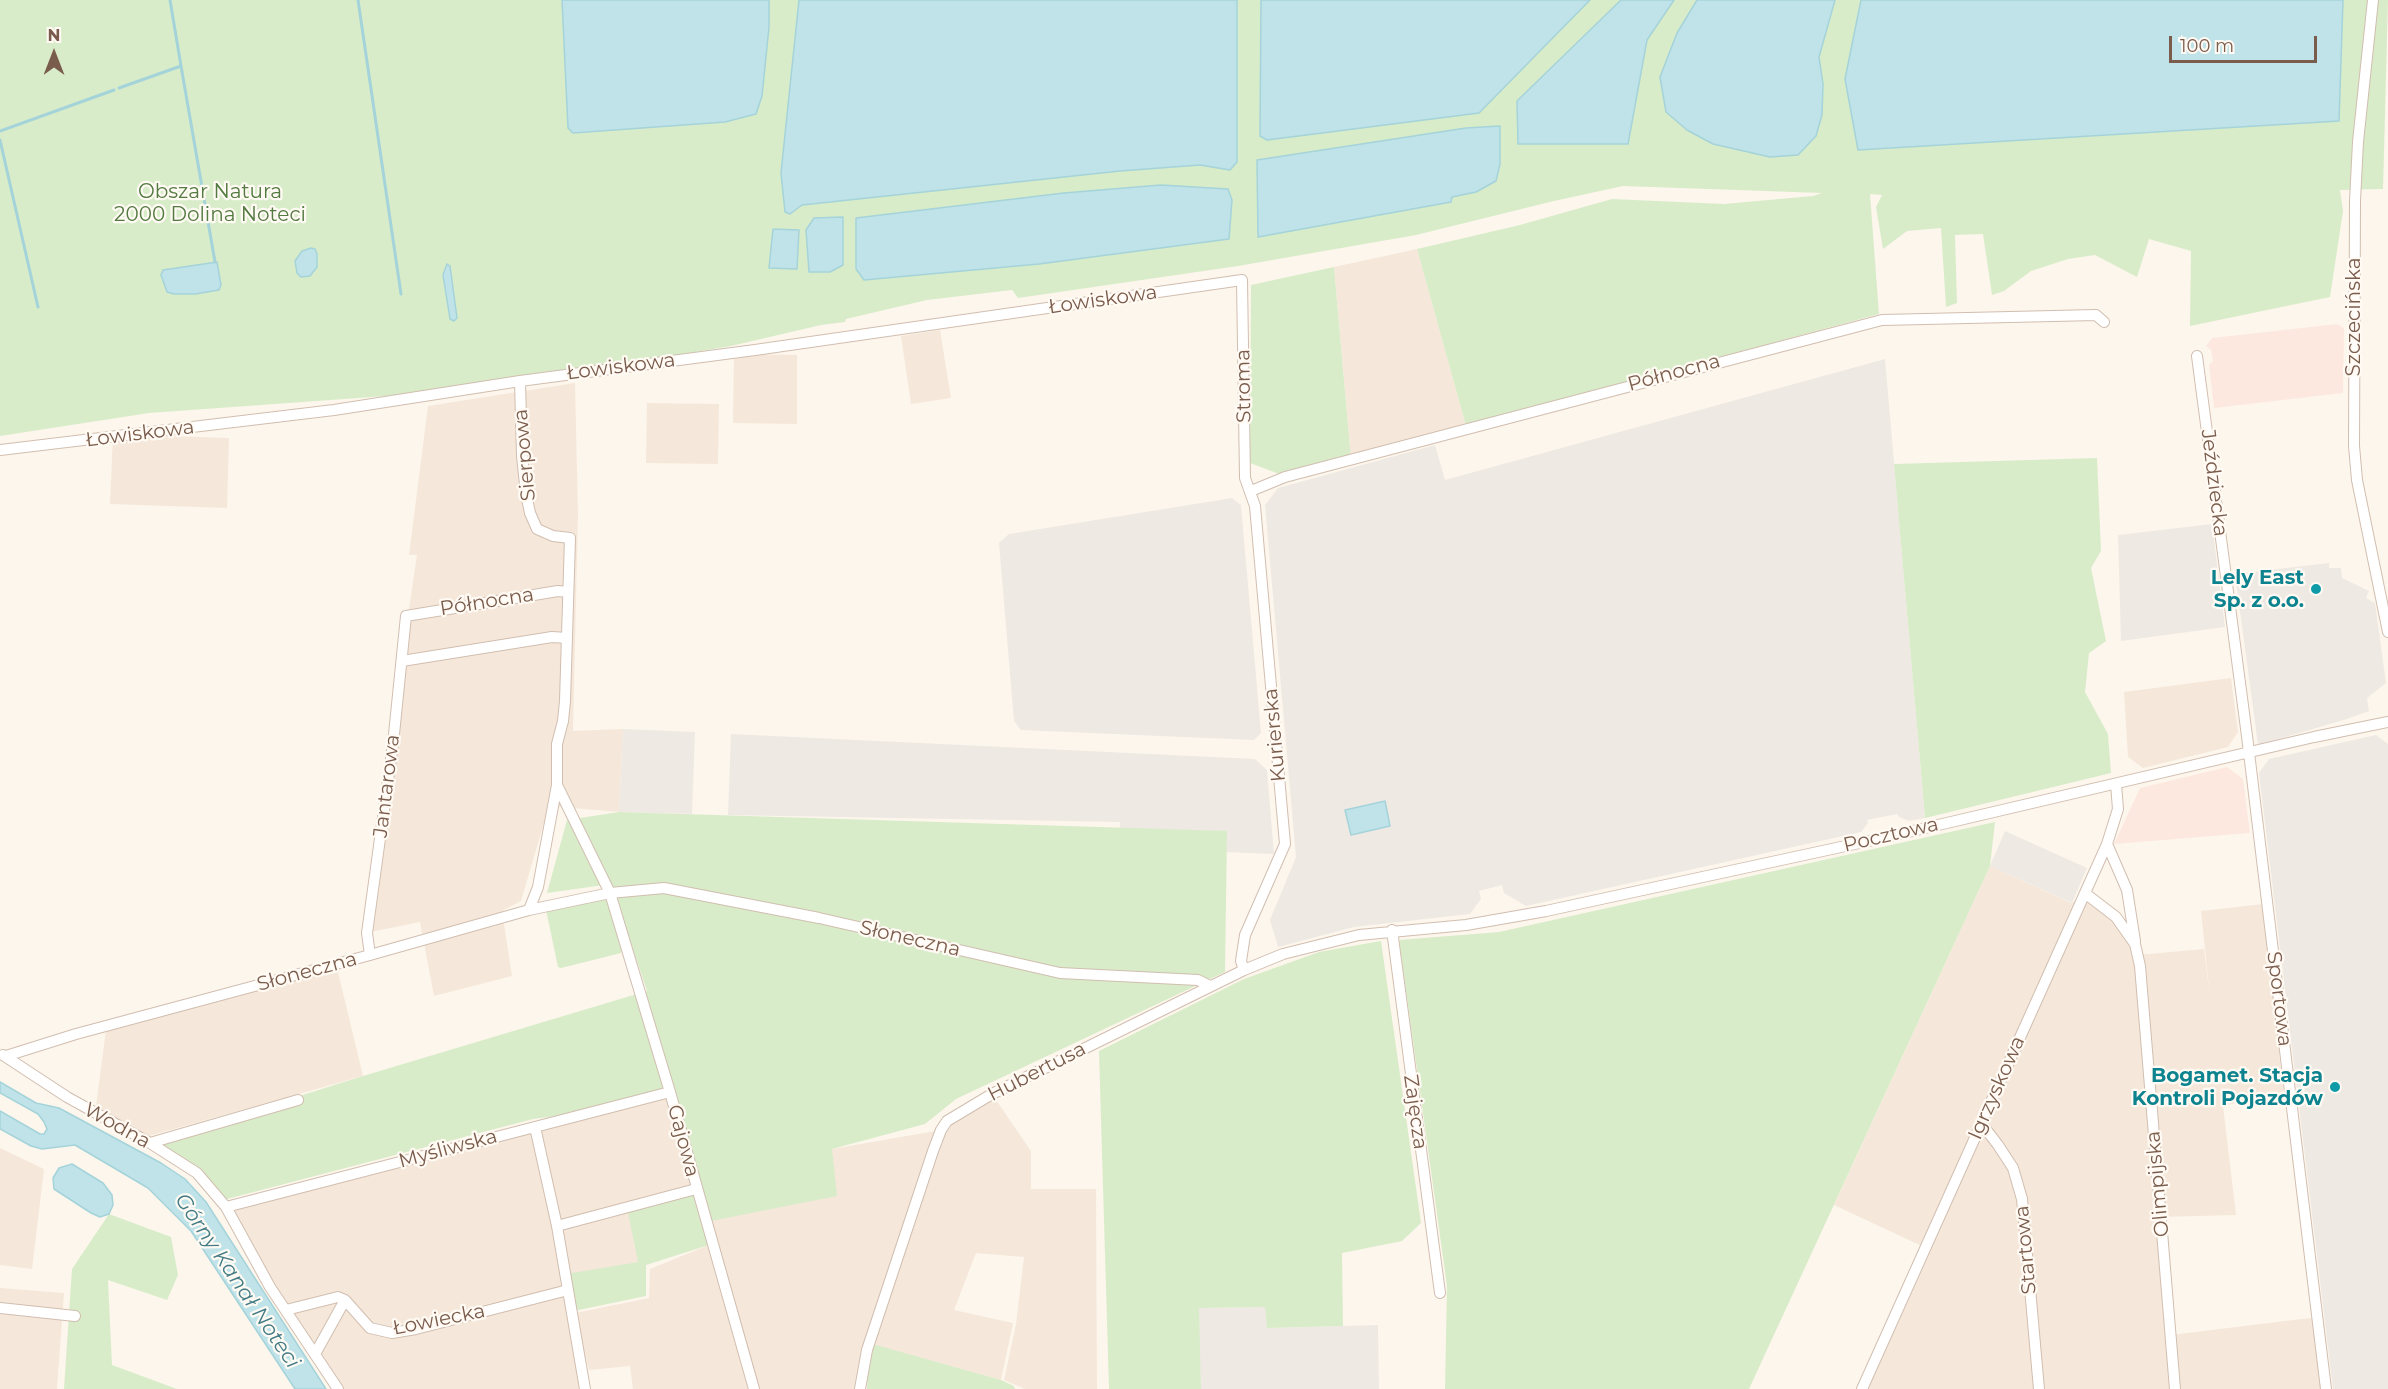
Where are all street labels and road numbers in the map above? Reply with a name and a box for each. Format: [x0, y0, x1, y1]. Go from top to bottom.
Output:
street label: Szczecińska [2342, 258, 2366, 376]
street label: Łowiskowa [1047, 281, 1159, 319]
street label: Łowiskowa [565, 348, 677, 386]
street label: Stroma [1231, 349, 1257, 423]
street label: Północna [1625, 349, 1723, 397]
street label: Sierpowa [509, 408, 541, 502]
street label: Łowiskowa [84, 415, 196, 453]
street label: Jeździecka [2196, 428, 2232, 538]
street label: Północna [438, 583, 536, 621]
street label: Kurierska [1259, 687, 1291, 783]
street label: Jantarowa [369, 733, 405, 839]
street label: Pocztowa [1841, 812, 1941, 858]
street label: Słoneczna [857, 916, 963, 962]
street label: Słoneczna [254, 947, 360, 997]
street label: Sportowa [2261, 950, 2297, 1048]
street label: Igrzyskowa [1963, 1032, 2031, 1144]
street label: Hubertusa [984, 1037, 1090, 1107]
street label: Zajęcza [1398, 1073, 1432, 1151]
street label: Wodna [79, 1098, 155, 1154]
street label: Gajowa [662, 1102, 704, 1180]
street label: Myśliwska [396, 1124, 500, 1174]
street label: Olimpijska [2141, 1130, 2175, 1238]
street label: Startowa [2010, 1205, 2042, 1295]
street label: Łowiecka [391, 1299, 487, 1341]

